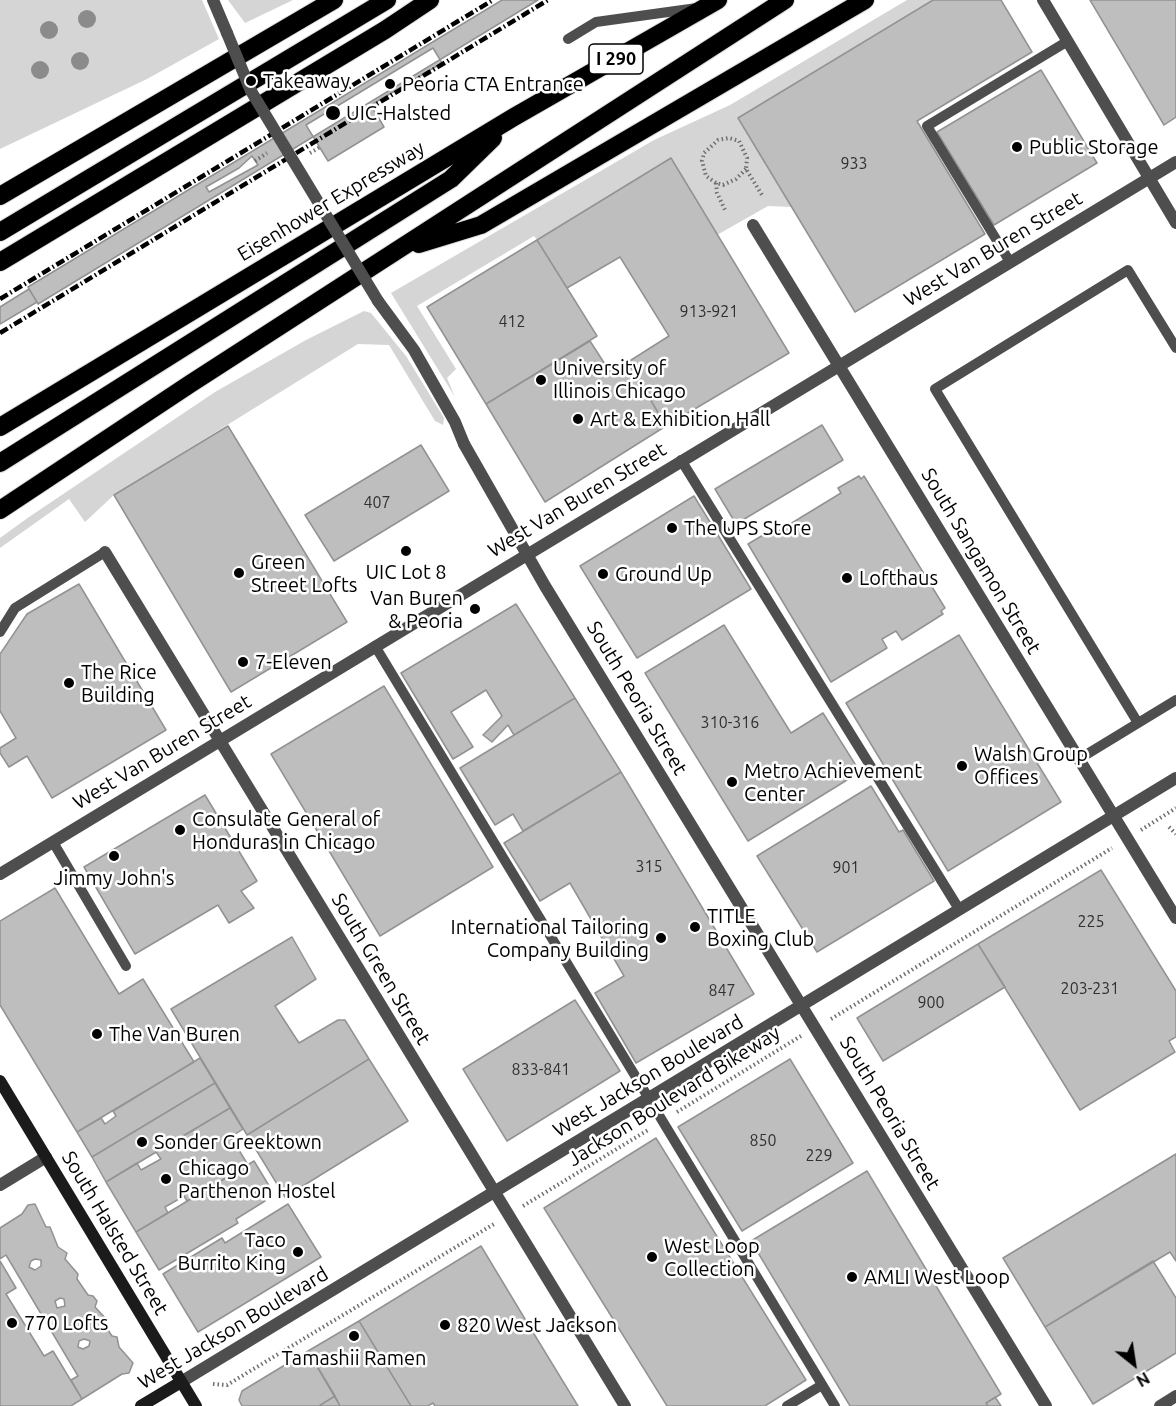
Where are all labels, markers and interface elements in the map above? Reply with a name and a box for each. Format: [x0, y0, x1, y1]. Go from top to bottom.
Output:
road number: I 290 [589, 44, 643, 74]
place label: Takeaway [263, 69, 350, 93]
place label: Peoria CTA Entrance [402, 72, 584, 96]
marker: Takeaway [244, 74, 258, 88]
marker: Peoria CTA Entrance [383, 77, 397, 91]
place label: UIC-Halsted [346, 101, 451, 125]
marker: UIC-Halsted [324, 104, 342, 122]
place label: Public Storage [1029, 135, 1158, 159]
street label: Eisenhower Expressway [233, 136, 429, 266]
marker: Public Storage [1010, 140, 1024, 154]
house number: 933 [840, 154, 868, 174]
street label: West Van Buren Street [900, 186, 1086, 312]
house number: 913-921 [680, 302, 738, 322]
house number: 412 [498, 312, 526, 332]
place label: University of Illinois Chicago [553, 356, 686, 403]
marker: University of Illinois Chicago [534, 373, 548, 387]
place label: Art & Exhibition Hall [590, 407, 770, 431]
marker: Art & Exhibition Hall [571, 412, 585, 426]
street label: West Van Buren Street [484, 437, 670, 563]
street label: South Sangamon Street [916, 464, 1046, 658]
house number: 407 [363, 493, 391, 513]
place label: The UPS Store [684, 516, 811, 540]
marker: The UPS Store [665, 521, 679, 535]
marker: UIC Lot 8 [399, 544, 413, 558]
place label: Green Street Lofts [251, 550, 357, 597]
place label: UIC Lot 8 [365, 560, 447, 584]
place label: Ground Up [615, 562, 712, 586]
marker: Green Street Lofts [232, 566, 246, 580]
place label: Lofthaus [859, 566, 938, 590]
marker: Ground Up [596, 567, 610, 581]
marker: Lofthaus [840, 571, 854, 585]
place label: Van Buren & Peoria [370, 586, 463, 633]
marker: Van Buren & Peoria [468, 602, 482, 616]
street label: South Peoria Street [582, 617, 692, 779]
place label: 7-Eleven [255, 650, 332, 674]
marker: 7-Eleven [236, 655, 250, 669]
place label: The Rice Building [81, 660, 157, 707]
marker: The Rice Building [62, 676, 76, 690]
street label: West Van Buren Street [69, 689, 255, 815]
house number: 310-316 [701, 713, 759, 733]
place label: Walsh Group Offices [974, 742, 1088, 789]
place label: Metro Achievement Center [744, 759, 922, 806]
marker: Walsh Group Offices [955, 759, 969, 773]
marker: Metro Achievement Center [725, 775, 739, 789]
place label: Consulate General of Honduras in Chicago [192, 807, 380, 854]
marker: Consulate General of Honduras in Chicago [173, 823, 187, 837]
marker: Jimmy John's [107, 849, 121, 863]
house number: 315 [635, 857, 663, 877]
house number: 901 [832, 858, 860, 878]
place label: Jimmy John's [54, 866, 174, 890]
street label: South Green Street [326, 889, 436, 1049]
place label: TITLE Boxing Club [707, 904, 814, 951]
house number: 225 [1077, 912, 1105, 932]
place label: International Tailoring Company Building [451, 915, 649, 962]
marker: TITLE Boxing Club [688, 920, 702, 934]
marker: International Tailoring Company Building [654, 931, 668, 945]
house number: 203-231 [1061, 979, 1119, 999]
house number: 847 [708, 981, 736, 1001]
house number: 900 [917, 993, 945, 1013]
street label: West Jackson Boulevard [549, 1010, 747, 1142]
street label: Jackson Boulevard Bikeway [563, 1021, 785, 1171]
place label: The Van Buren [109, 1022, 240, 1046]
marker: The Van Buren [90, 1027, 104, 1041]
street label: South Peoria Street [835, 1032, 945, 1194]
house number: 833-841 [512, 1060, 570, 1080]
place label: Sonder Greektown [154, 1130, 322, 1154]
house number: 850 [749, 1131, 777, 1151]
marker: Sonder Greektown [135, 1135, 149, 1149]
house number: 229 [805, 1146, 833, 1166]
street label: South Halsted Street [57, 1147, 173, 1319]
place label: Chicago Parthenon Hostel [178, 1156, 335, 1203]
marker: Chicago Parthenon Hostel [159, 1172, 173, 1186]
place label: Taco Burrito King [177, 1228, 286, 1275]
place label: West Loop Collection [664, 1234, 760, 1281]
marker: Taco Burrito King [291, 1245, 305, 1259]
marker: West Loop Collection [645, 1250, 659, 1264]
street label: West Jackson Boulevard [134, 1262, 332, 1394]
place label: AMLI West Loop [864, 1265, 1010, 1289]
marker: AMLI West Loop [845, 1270, 859, 1284]
place label: 770 Lofts [24, 1311, 108, 1335]
place label: 820 West Jackson [457, 1313, 617, 1337]
marker: 770 Lofts [5, 1316, 19, 1330]
marker: 820 West Jackson [438, 1318, 452, 1332]
marker: Tamashii Ramen [347, 1329, 361, 1343]
north arrow [1104, 1334, 1164, 1394]
place label: Tamashii Ramen [282, 1346, 426, 1370]
text: N [1133, 1369, 1153, 1390]

